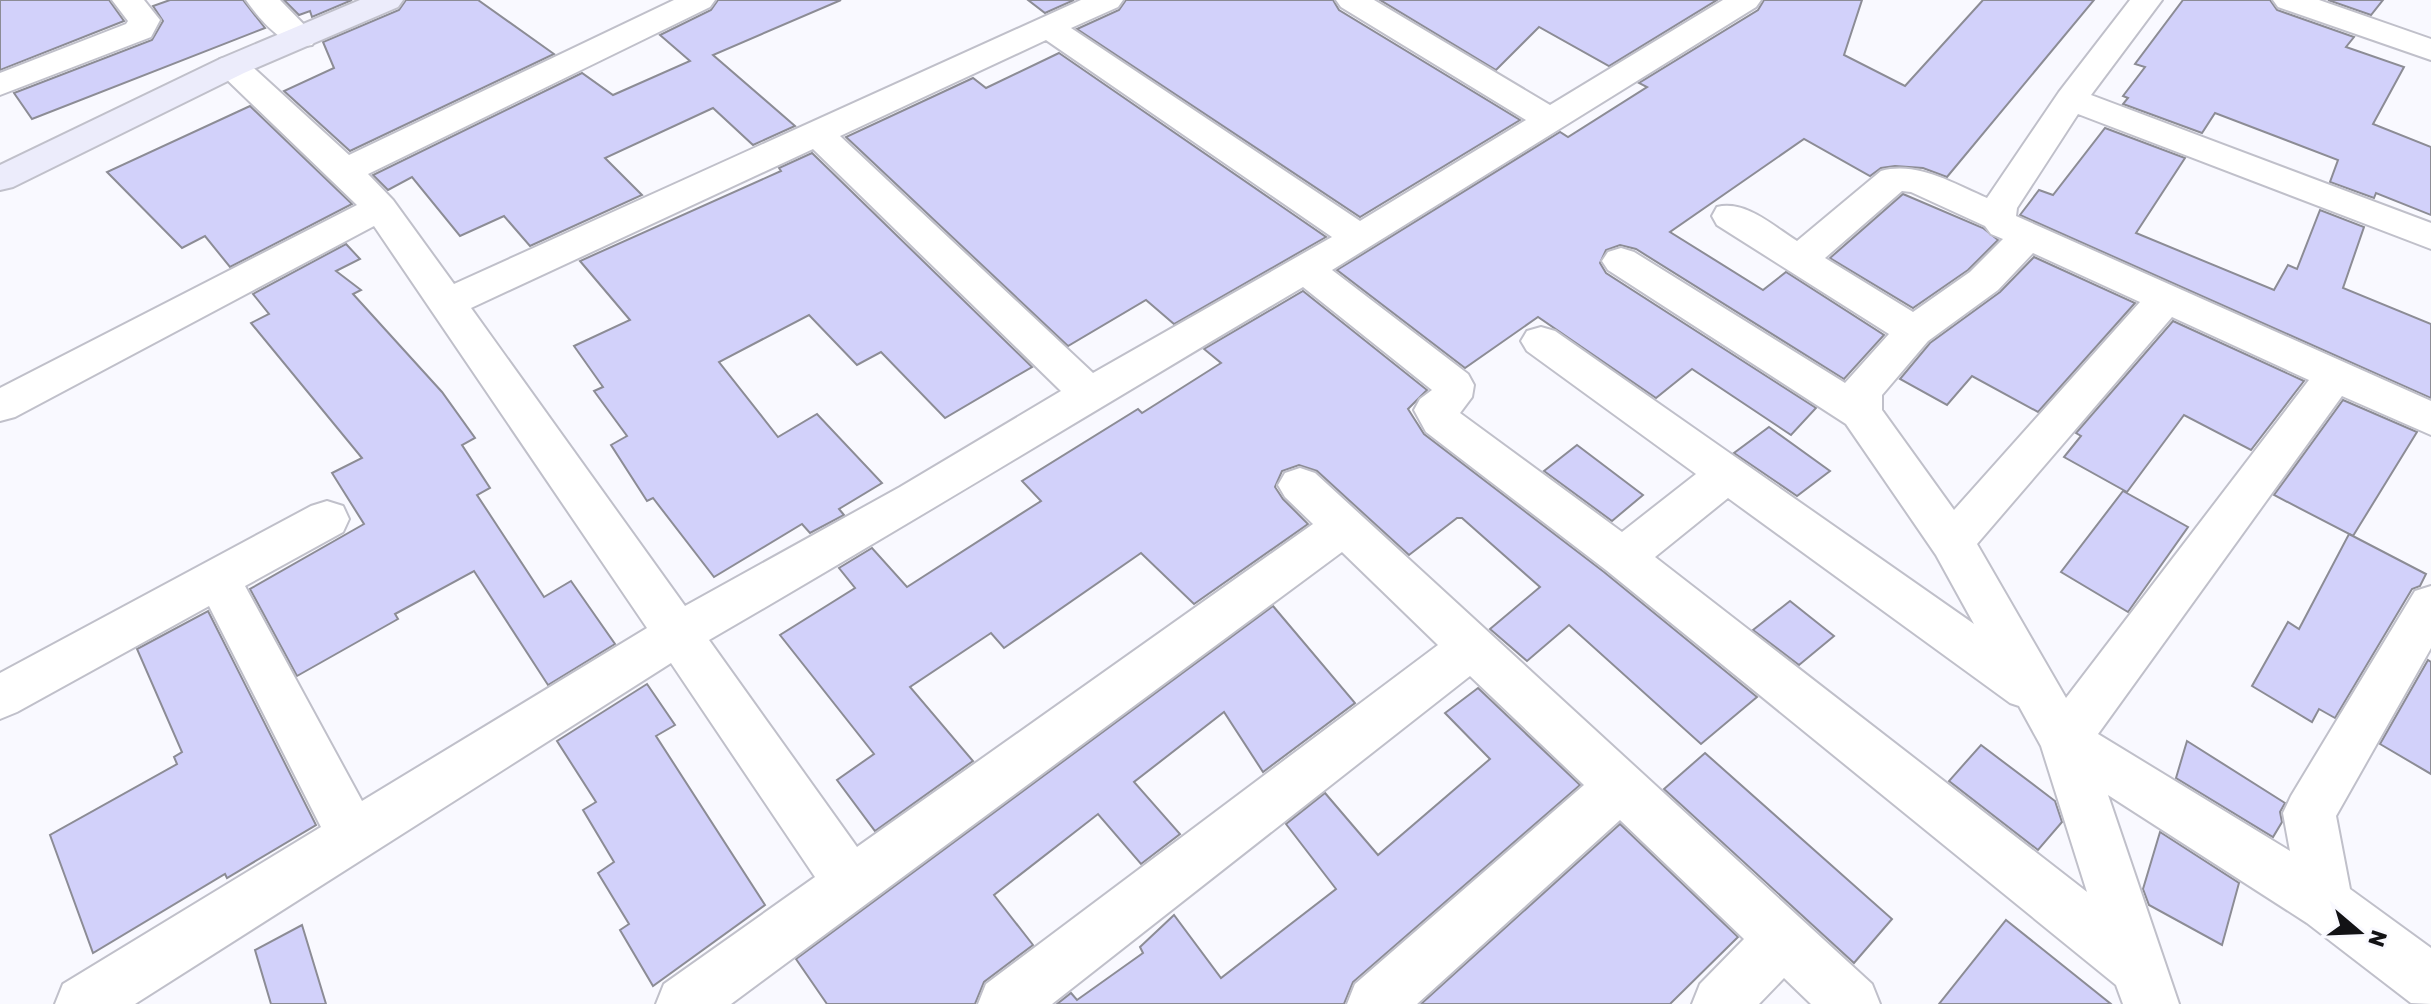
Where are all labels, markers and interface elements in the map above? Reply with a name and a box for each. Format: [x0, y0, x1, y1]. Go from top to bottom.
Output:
north arrow [2319, 892, 2399, 972]
text: N [2362, 926, 2393, 950]

